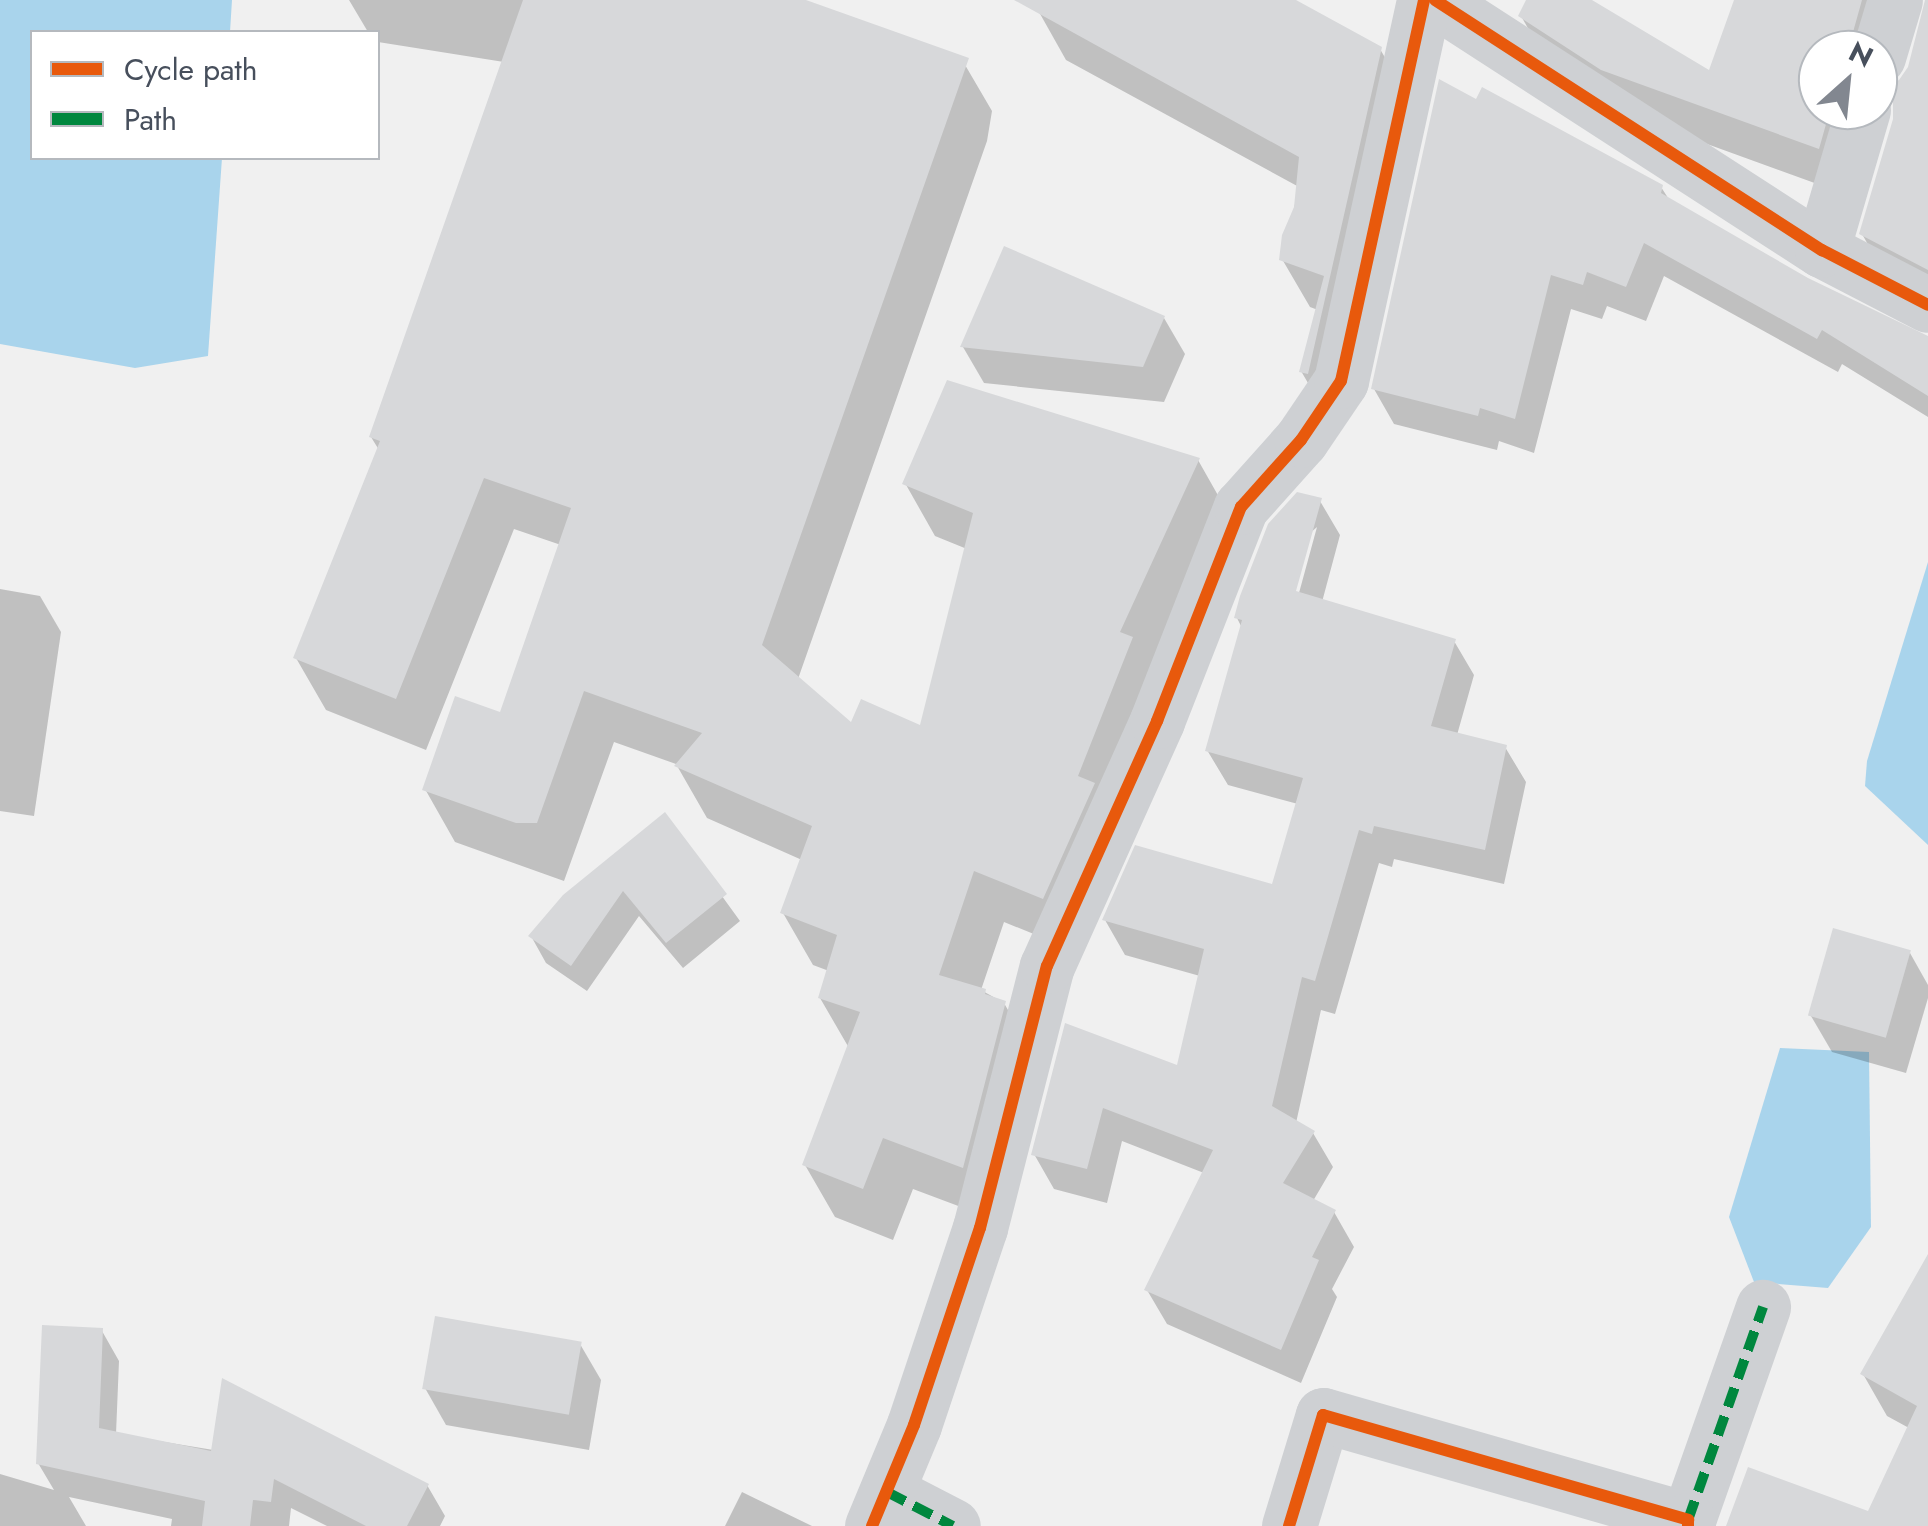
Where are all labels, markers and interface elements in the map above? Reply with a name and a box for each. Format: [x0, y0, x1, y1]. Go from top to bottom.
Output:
legend [30, 30, 380, 160]
north arrow [1798, 30, 1898, 130]
text: N [1842, 31, 1880, 78]
text: Cycle path [124, 48, 257, 91]
text: Path [124, 98, 177, 141]

